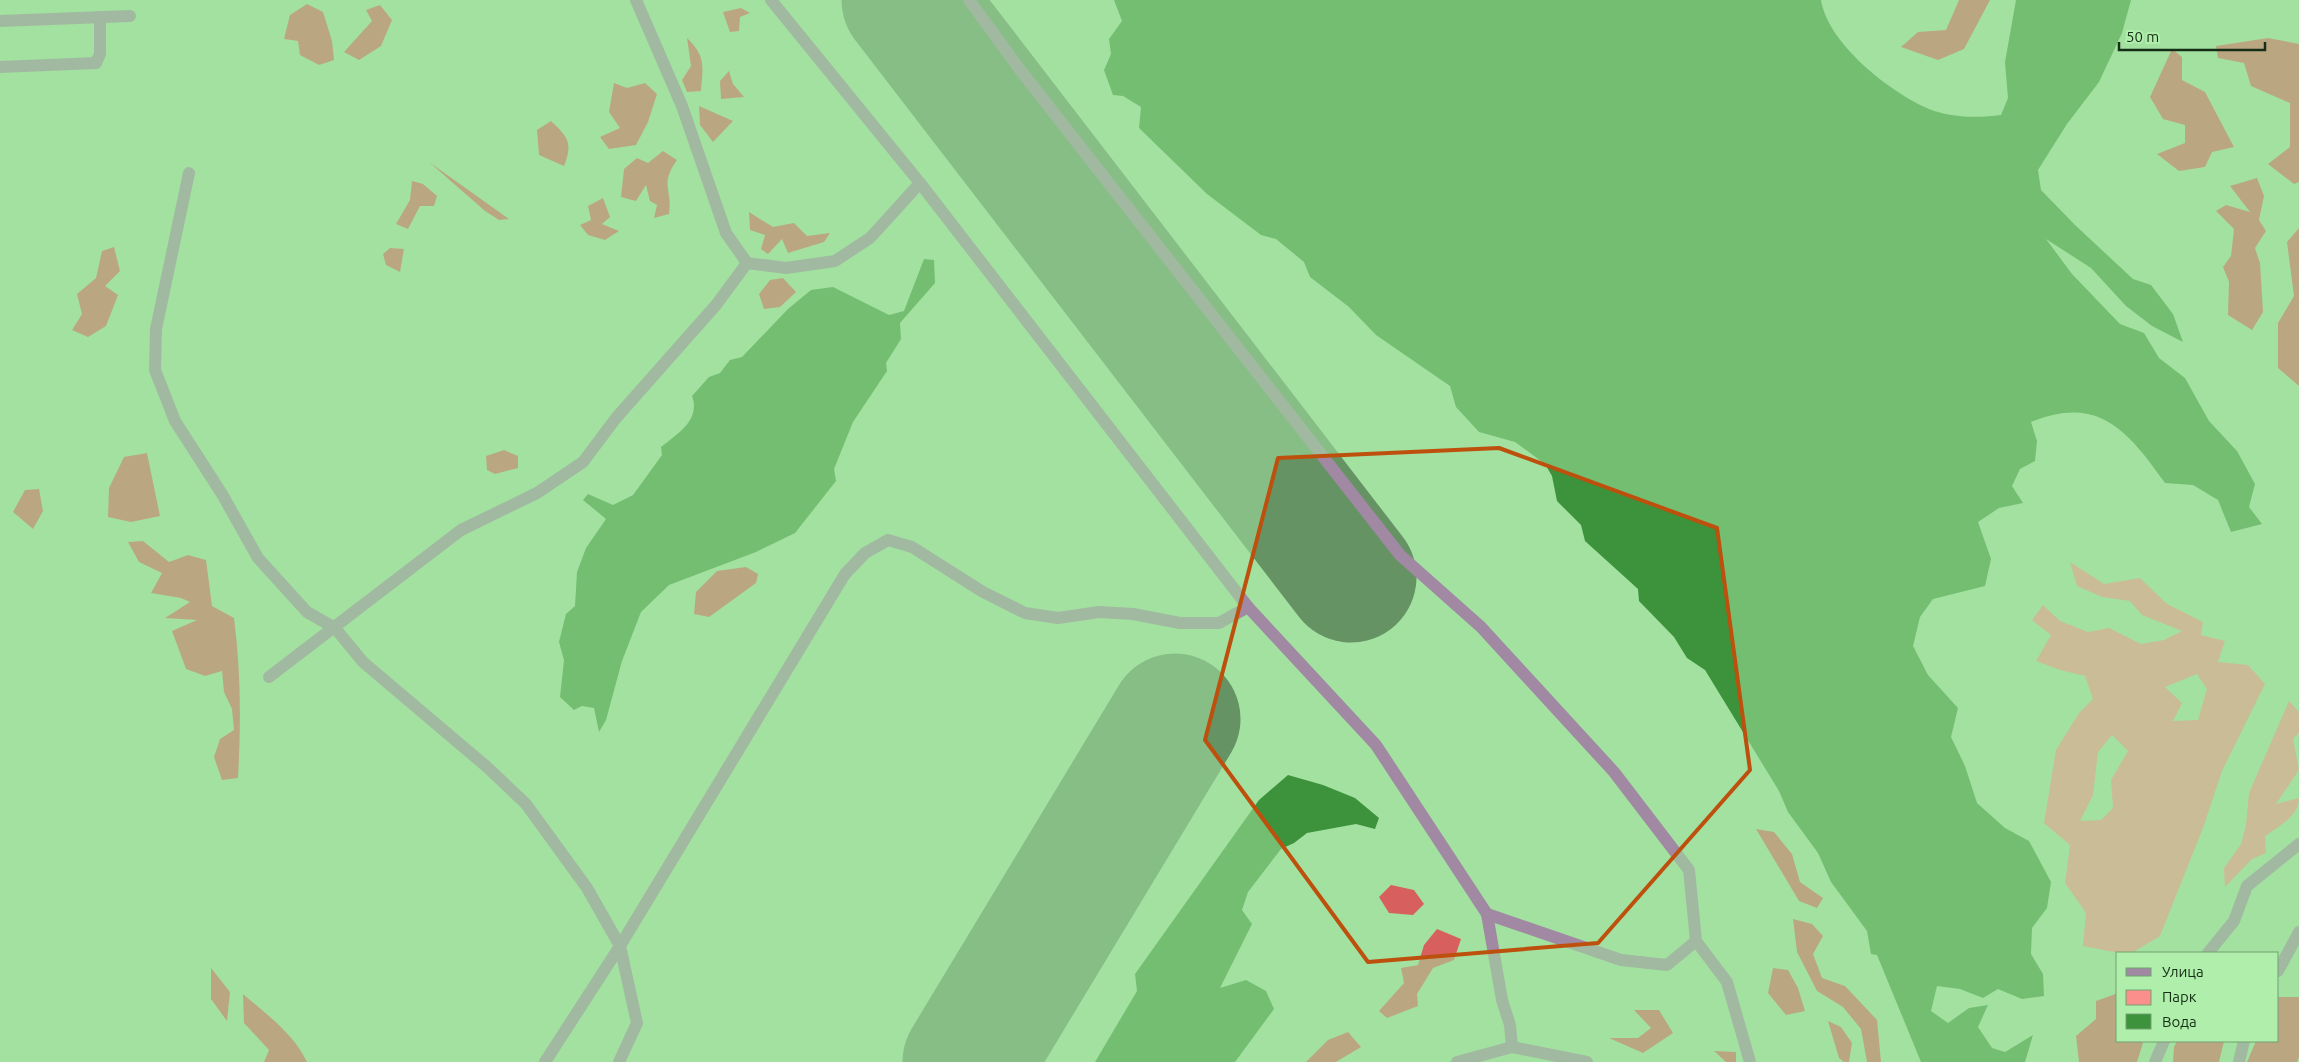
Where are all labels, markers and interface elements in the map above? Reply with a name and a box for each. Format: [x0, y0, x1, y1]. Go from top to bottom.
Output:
scale bar [2119, 20, 2265, 52]
text: 50 m [2126, 28, 2159, 45]
legend [2116, 952, 2279, 1042]
text: Улица [2162, 963, 2204, 980]
text: Парк [2162, 988, 2197, 1005]
text: Вода [2162, 1013, 2197, 1030]

